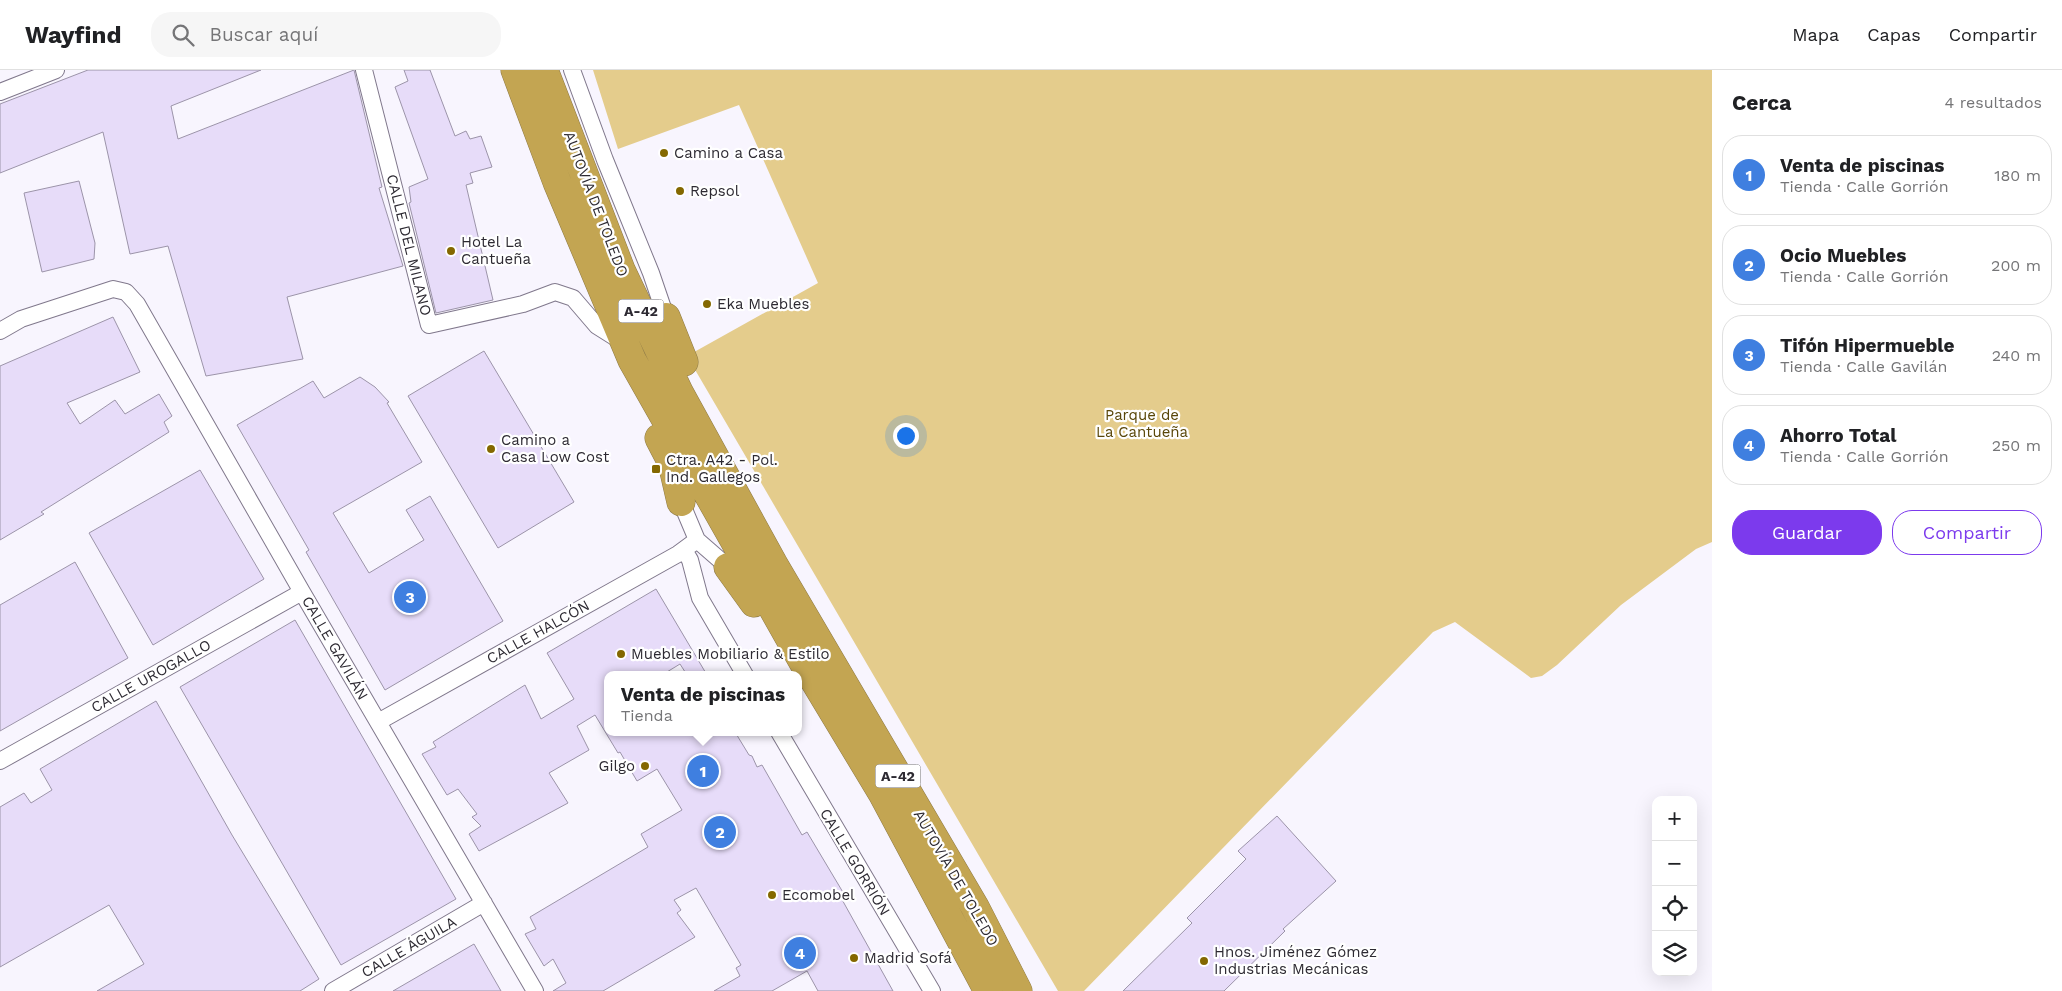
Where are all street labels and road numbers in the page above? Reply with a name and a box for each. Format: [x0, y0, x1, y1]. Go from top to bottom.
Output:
street label: AUTOVÍA DE TOLEDO [560, 129, 632, 279]
street label: CALLE DEL MILANO [383, 172, 435, 318]
road number: A-42 [618, 300, 664, 322]
street label: CALLE GAVILÁN [298, 593, 372, 703]
street label: CALLE HALCÓN [483, 595, 593, 668]
street label: CALLE UROGALLO [88, 636, 214, 716]
road number: A-42 [876, 764, 920, 788]
street label: CALLE GORRIÓN [816, 805, 895, 919]
street label: AUTOVÍA DE TOLEDO [910, 807, 1002, 949]
street label: CALLE ÁGUILA [358, 913, 460, 981]

